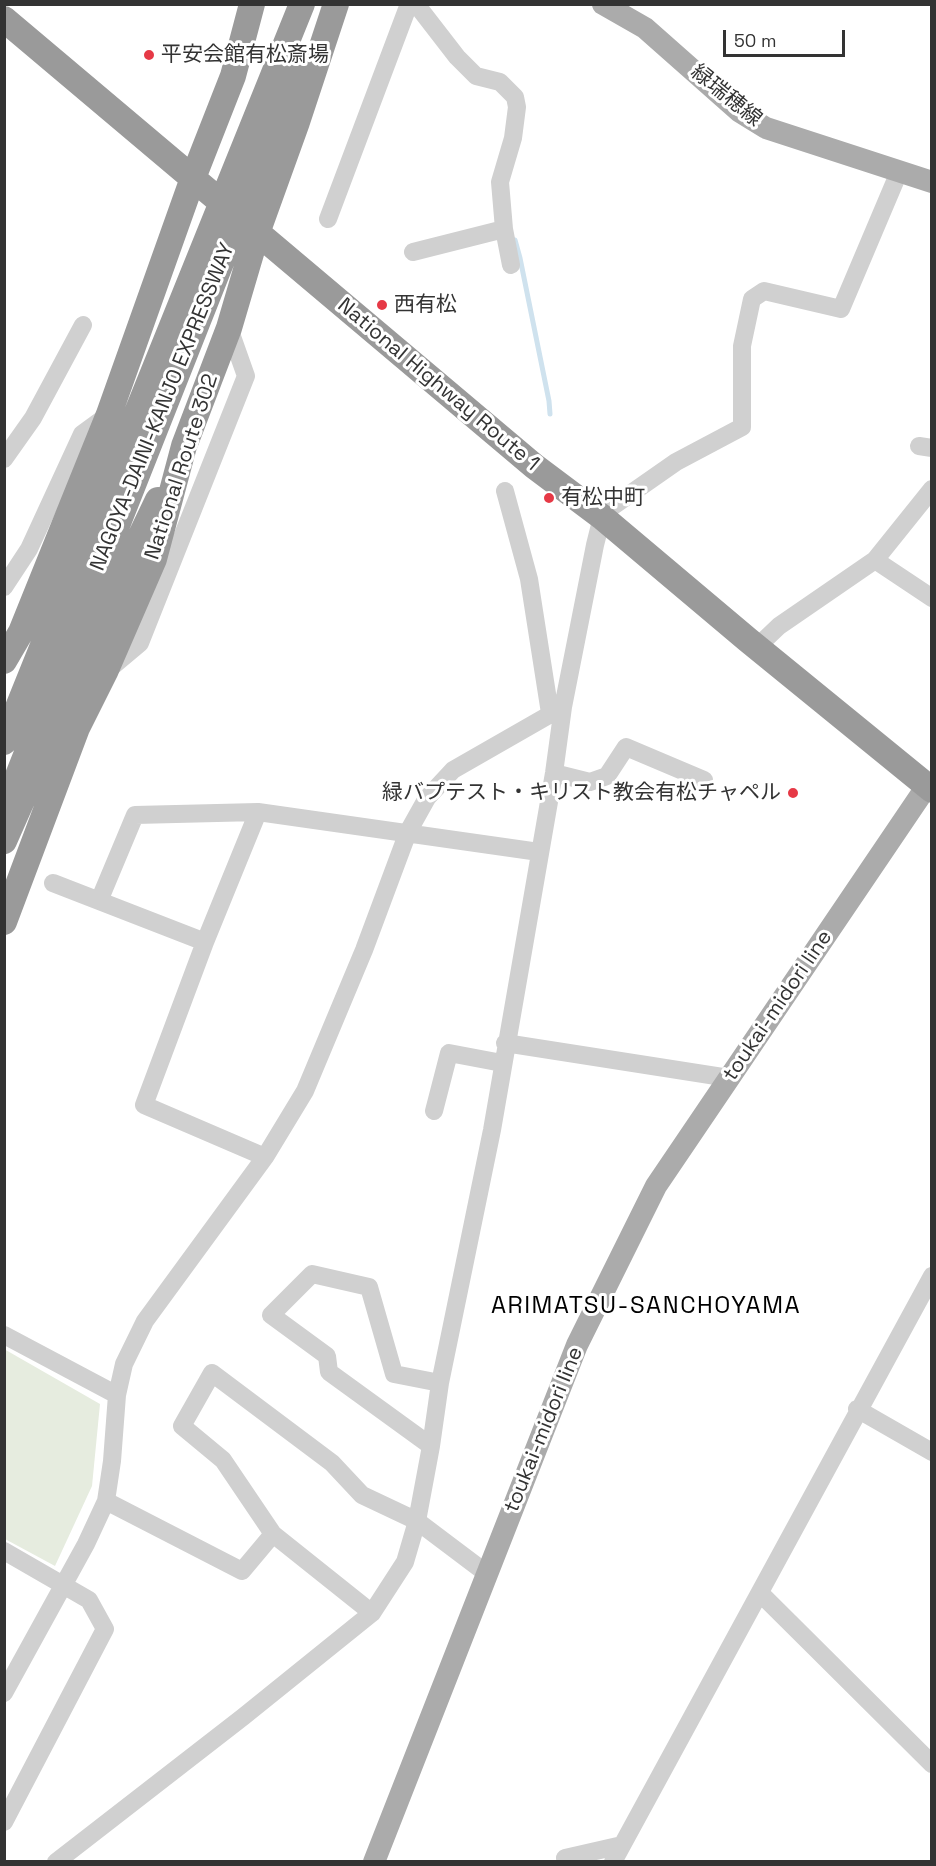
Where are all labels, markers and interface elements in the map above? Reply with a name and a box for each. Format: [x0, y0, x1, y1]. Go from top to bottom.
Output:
scale bar [726, 18, 848, 56]
text: 50 m [734, 29, 776, 52]
place label: 平安会館有松斎場 [161, 42, 329, 68]
marker: 平安会館有松斎場 [142, 48, 156, 62]
street label: 緑瑞穂線 [685, 60, 767, 132]
street label: NAGOYA-DAINI-KANJO EXPRESSWAY [86, 239, 240, 575]
place label: 西有松 [394, 292, 457, 318]
street label: National Highway Route 1 [332, 293, 544, 477]
marker: 西有松 [375, 298, 389, 312]
street label: National Route 302 [140, 371, 224, 563]
place label: 有松中町 [561, 485, 645, 511]
marker: 有松中町 [542, 491, 556, 505]
place label: 緑バプテスト・キリスト教会有松チャペル [382, 780, 781, 806]
marker: 緑バプテスト・キリスト教会有松チャペル [786, 786, 800, 800]
street label: toukai-midori line [718, 926, 838, 1086]
district label: ARIMATSU-SANCHOYAMA [491, 1292, 801, 1320]
street label: toukai-midori line [499, 1343, 589, 1517]

